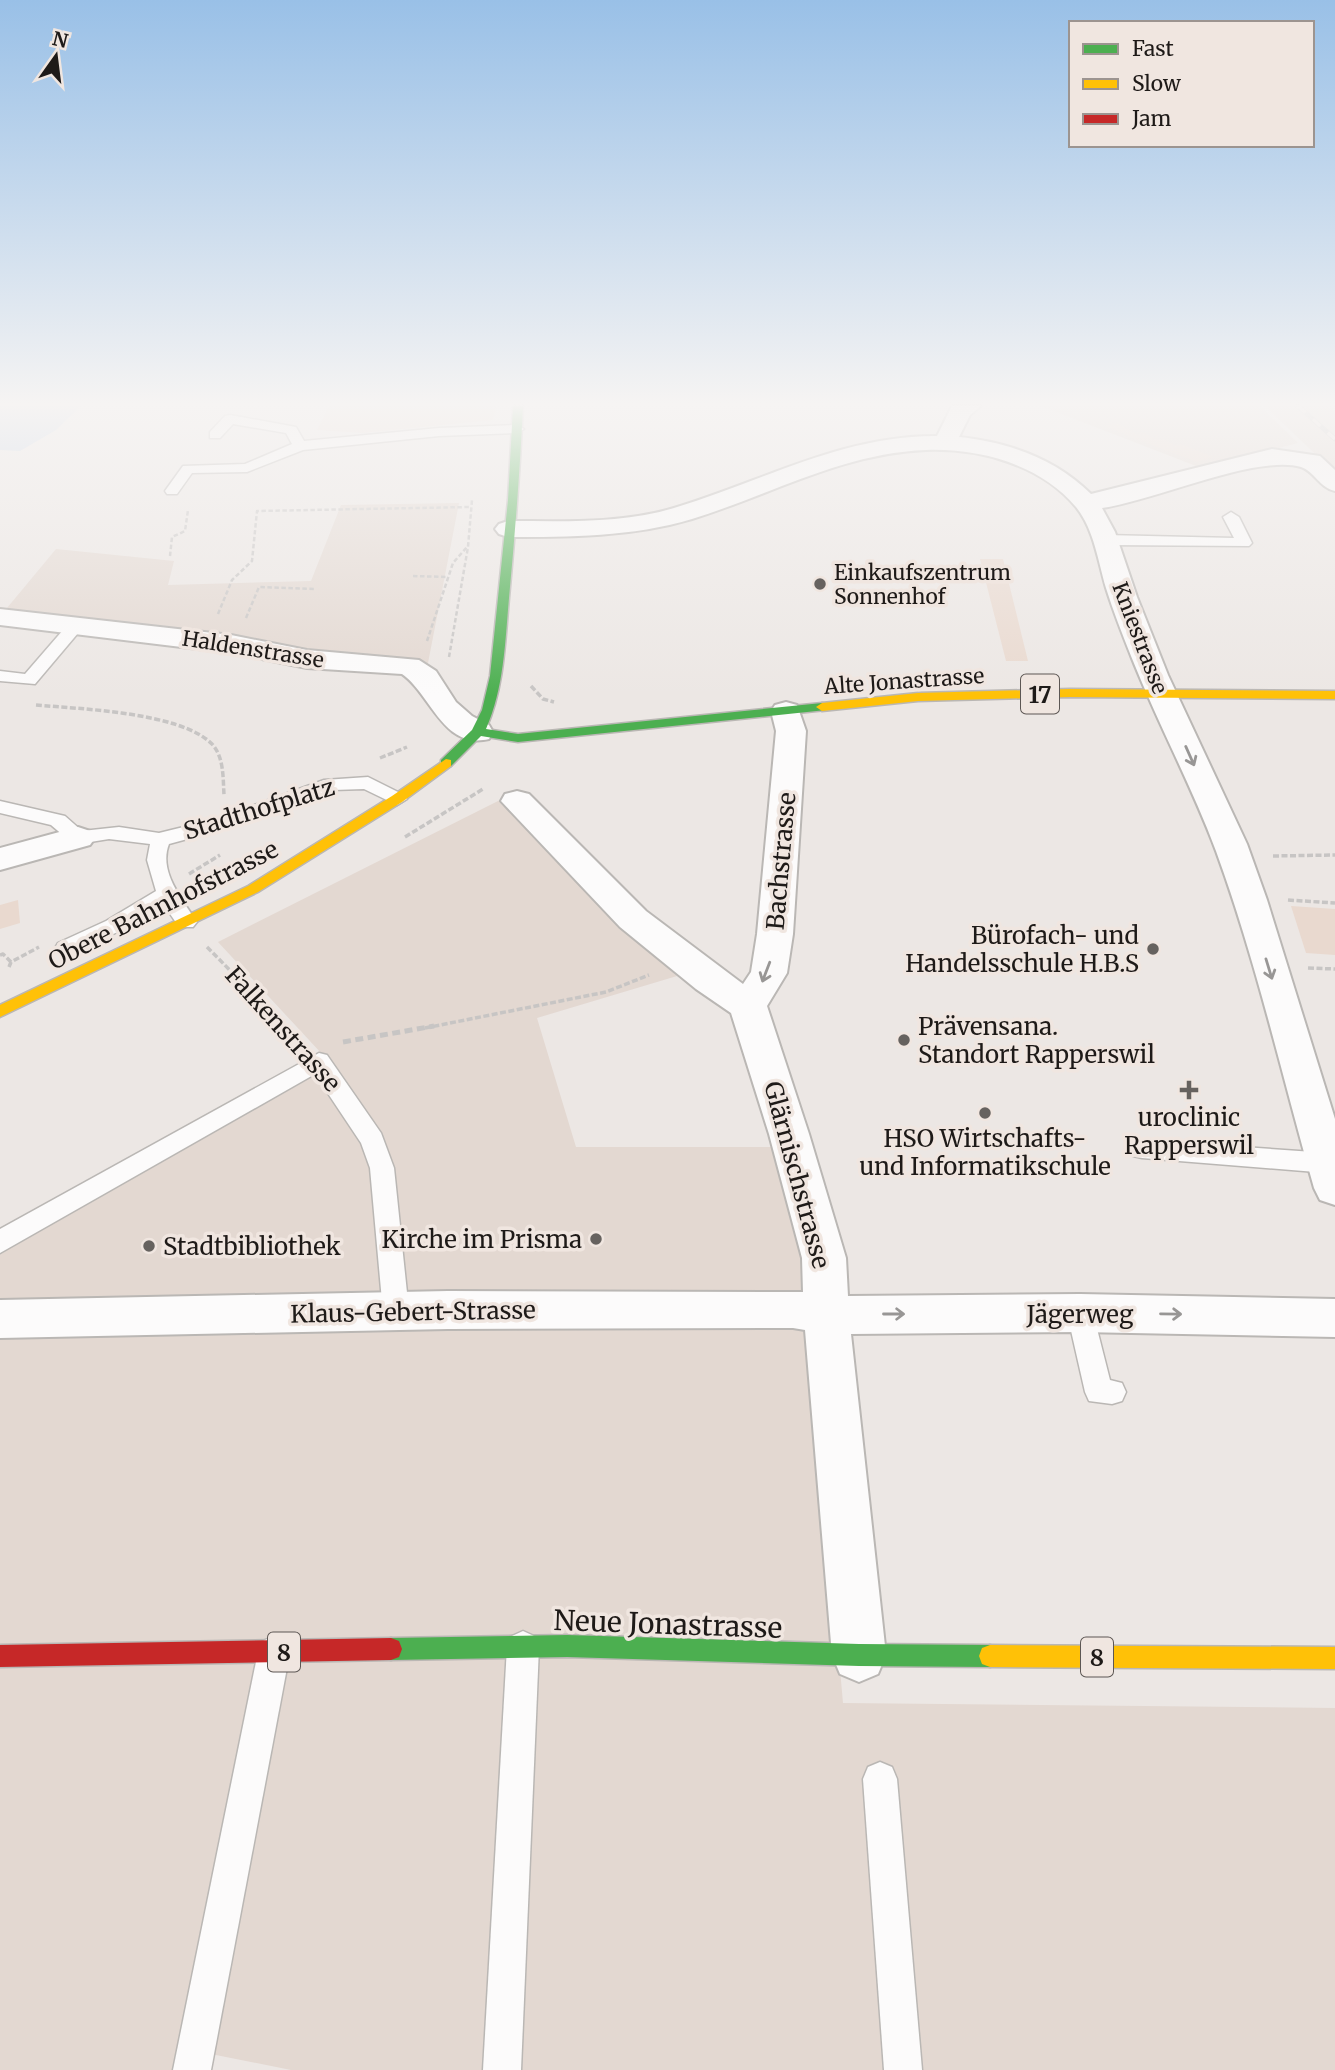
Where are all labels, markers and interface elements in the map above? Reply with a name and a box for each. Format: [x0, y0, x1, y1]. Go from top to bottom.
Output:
north arrow [21, 21, 91, 91]
legend [1069, 21, 1314, 147]
text: N [50, 26, 70, 53]
text: Fast [1132, 35, 1174, 62]
text: Slow [1132, 70, 1181, 97]
text: Jam [1131, 105, 1171, 132]
place label: Einkaufszentrum Sonnenhof [834, 559, 1011, 610]
marker: Einkaufszentrum Sonnenhof [812, 576, 828, 592]
street label: Kniestrasse [1106, 578, 1174, 698]
street label: Haldenstrasse [180, 624, 326, 674]
street label: Alte Jonastrasse [822, 662, 985, 700]
road number: 17 [1021, 674, 1059, 714]
one-way arrow [1184, 745, 1197, 766]
street label: Stadthofplatz [180, 771, 338, 847]
street label: Bachstrasse [760, 791, 802, 931]
street label: Obere Bahnhofstrasse [43, 834, 283, 976]
place label: Bürofach- und Handelsschule H.B.S [905, 920, 1139, 979]
marker: Bürofach- und Handelsschule H.B.S [1145, 941, 1161, 957]
one-way arrow [1264, 957, 1277, 979]
street label: Falkenstrasse [219, 960, 347, 1098]
one-way arrow [759, 961, 772, 983]
place label: Prävensana. Standort Rapperswil [918, 1011, 1155, 1070]
marker: Prävensana. Standort Rapperswil [896, 1032, 912, 1048]
street label: Glärnischstrasse [757, 1078, 837, 1272]
marker: uroclinic Rapperswil [1179, 1080, 1199, 1100]
place label: uroclinic Rapperswil [1124, 1102, 1254, 1161]
marker: HSO Wirtschafts- und Informatikschule [977, 1105, 993, 1121]
place label: HSO Wirtschafts- und Informatikschule [859, 1123, 1111, 1182]
place label: Kirche im Prisma [381, 1224, 582, 1255]
place label: Stadtbibliothek [163, 1231, 342, 1262]
marker: Kirche im Prisma [588, 1231, 604, 1247]
marker: Stadtbibliothek [141, 1238, 157, 1254]
street label: Klaus-Gebert-Strasse [290, 1294, 536, 1330]
street label: Jägerweg [1026, 1299, 1134, 1330]
one-way arrow [882, 1307, 905, 1321]
one-way arrow [1159, 1308, 1182, 1321]
street label: Neue Jonastrasse [553, 1602, 783, 1646]
road number: 8 [268, 1632, 300, 1672]
road number: 8 [1081, 1638, 1113, 1676]

